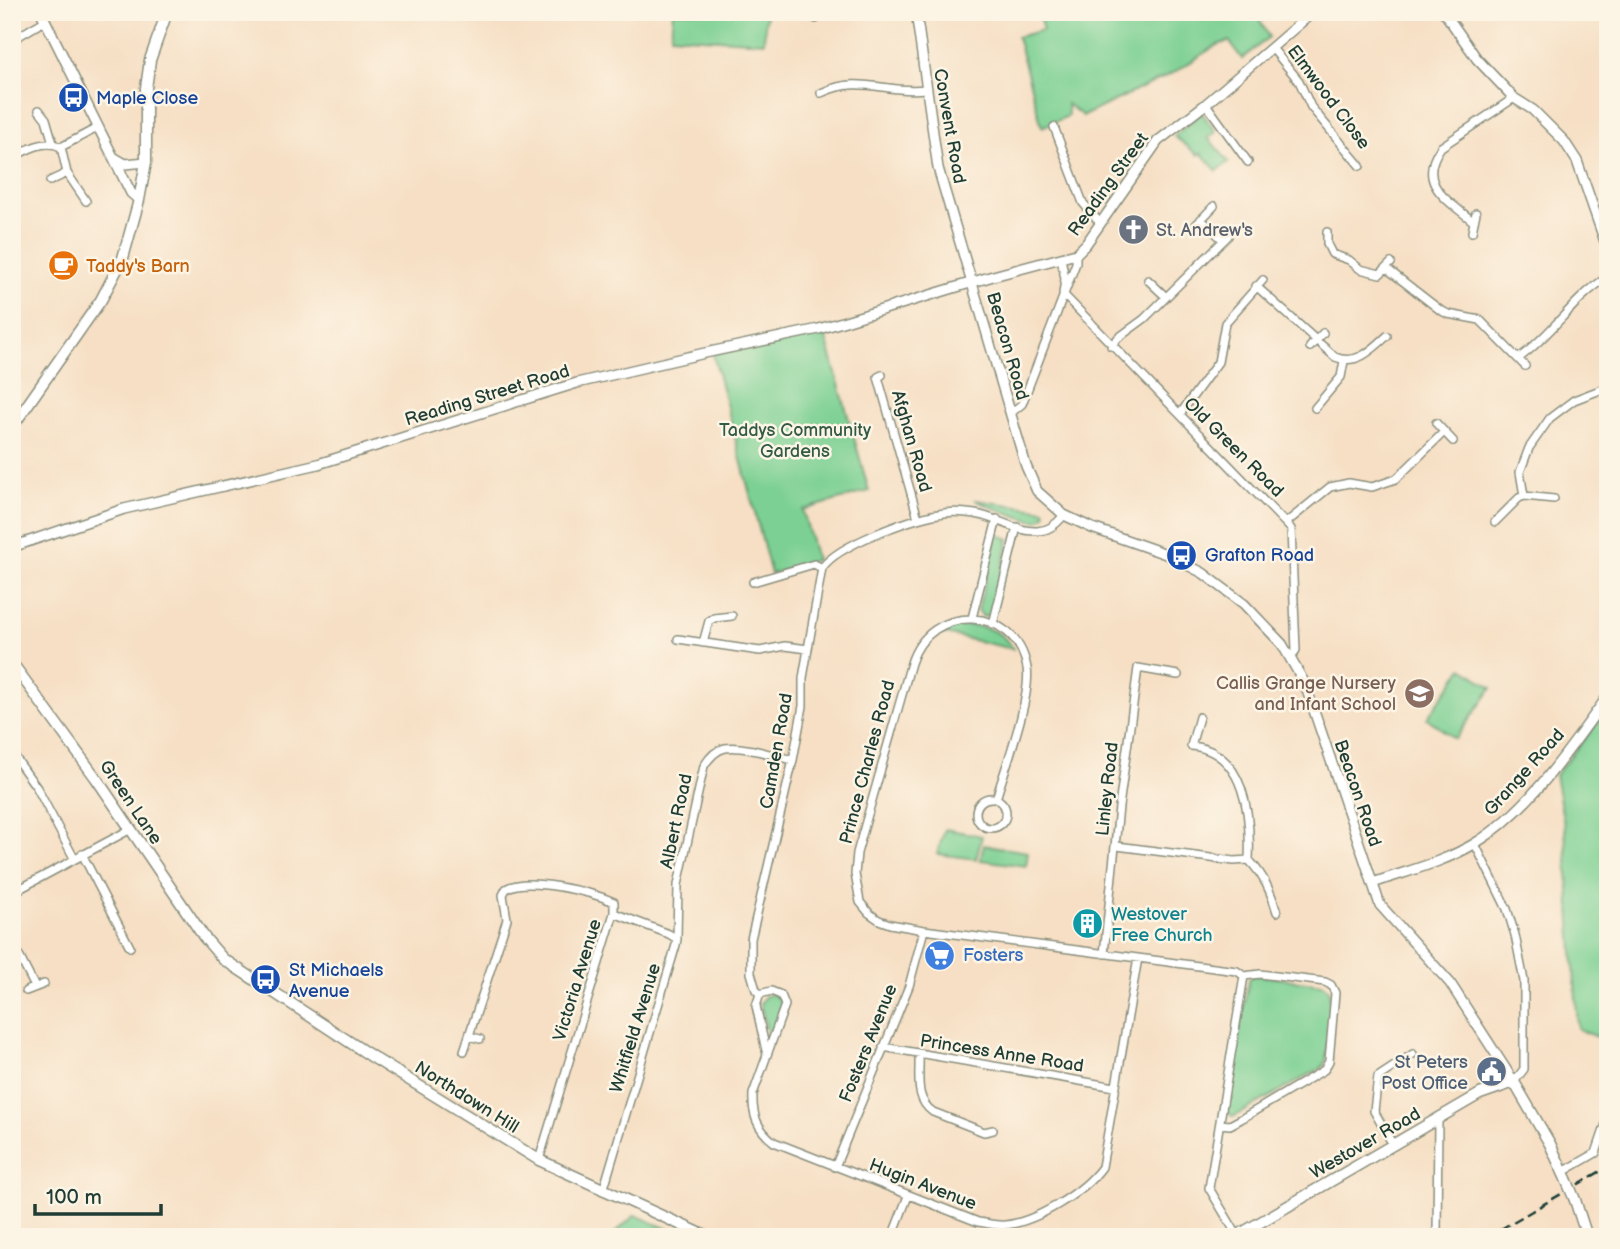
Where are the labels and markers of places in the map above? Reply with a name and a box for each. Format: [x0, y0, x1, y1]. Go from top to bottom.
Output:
bus stop icon: Maple Close [56, 81, 90, 115]
place label: Maple Close [96, 88, 198, 109]
church icon: St. Andrew's [1116, 213, 1150, 247]
place label: St. Andrew's [1156, 220, 1253, 241]
cafe icon: Taddy's Barn [46, 249, 80, 283]
place label: Taddy's Barn [86, 256, 190, 277]
bus stop icon: Grafton Road [1165, 538, 1199, 572]
place label: Grafton Road [1205, 545, 1314, 566]
place label: Callis Grange Nursery and Infant School [1216, 673, 1397, 715]
school or university icon: Callis Grange Nursery and Infant School [1402, 676, 1436, 710]
place label: Westover Free Church [1111, 904, 1212, 946]
building icon: Westover Free Church [1071, 907, 1105, 941]
supermarket icon: Fosters [923, 938, 957, 972]
place label: Fosters [963, 945, 1023, 966]
place label: St Michaels Avenue [289, 960, 383, 1002]
bus stop icon: St Michaels Avenue [249, 963, 283, 997]
place label: St Peters Post Office [1381, 1052, 1468, 1094]
public building icon: St Peters Post Office [1474, 1055, 1508, 1089]

